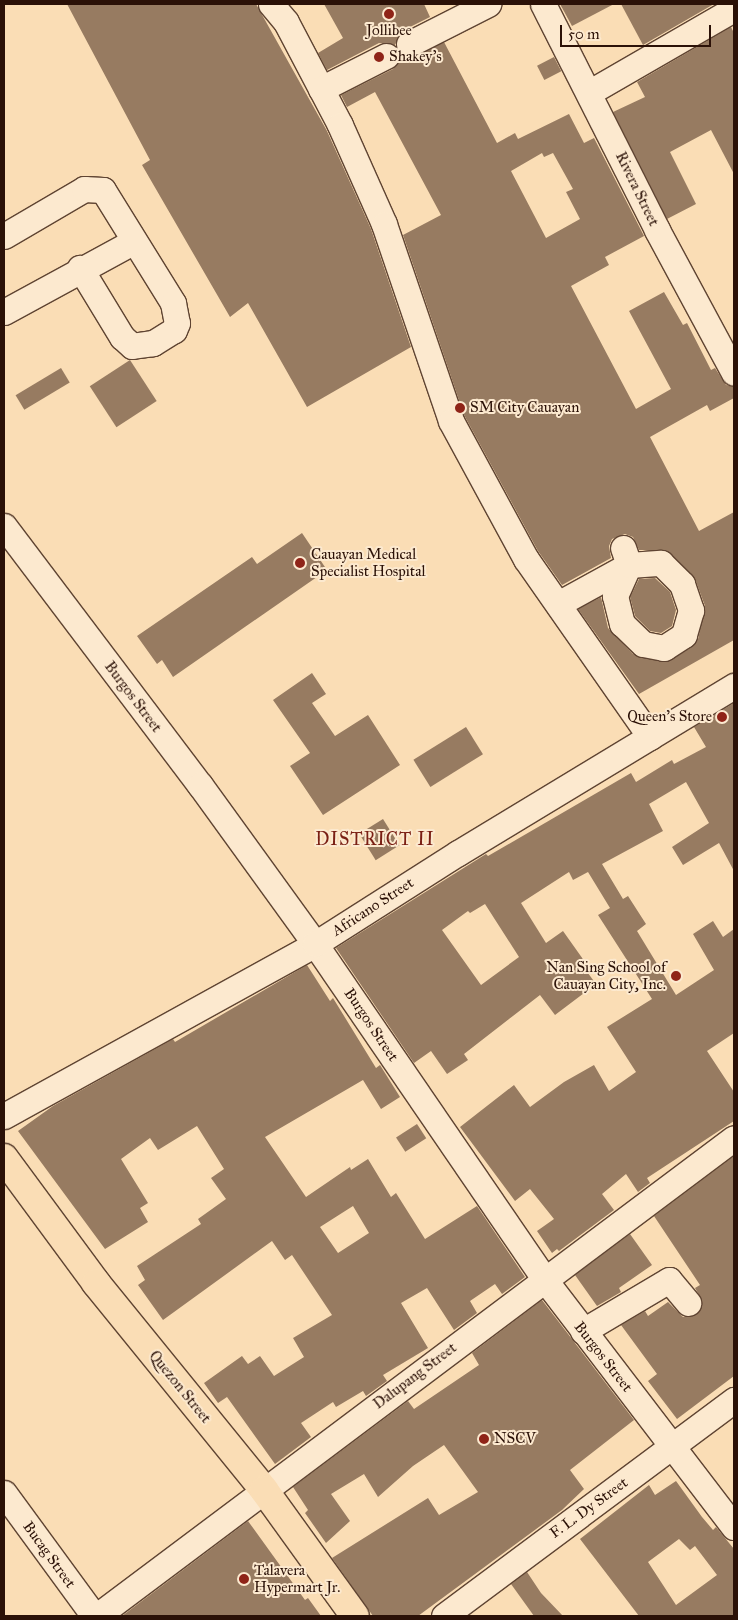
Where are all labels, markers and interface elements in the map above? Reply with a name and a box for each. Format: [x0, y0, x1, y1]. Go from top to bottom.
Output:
marker: Jollibee [383, 8, 395, 20]
scale bar [563, 15, 714, 47]
place label: Jollibee [366, 22, 412, 40]
text: 50 m [568, 25, 600, 43]
place label: Shakey's [389, 48, 442, 66]
marker: Shakey's [373, 51, 385, 63]
street label: Rivera Street [611, 149, 663, 229]
place label: SM City Cauayan [470, 399, 579, 417]
marker: SM City Cauayan [454, 402, 466, 414]
place label: Cauayan Medical Specialist Hospital [311, 545, 426, 580]
marker: Cauayan Medical Specialist Hospital [293, 556, 307, 570]
street label: Burgos Street [100, 658, 166, 736]
place label: Queen's Store [627, 708, 712, 726]
marker: Queen's Store [716, 711, 728, 723]
district label: DISTRICT II [314, 828, 436, 850]
street label: Africano Street [329, 874, 417, 940]
place label: Nan Sing School of Cauayan City, Inc. [546, 958, 666, 993]
marker: Nan Sing School of Cauayan City, Inc. [670, 970, 682, 982]
street label: Burgos Street [340, 985, 402, 1065]
street label: Burgos Street [570, 1318, 636, 1396]
street label: Dalupang Street [370, 1339, 460, 1413]
street label: Quezon Street [145, 1347, 215, 1427]
place label: NSCV [494, 1430, 536, 1448]
marker: NSCV [478, 1433, 490, 1445]
street label: F. L. Dy Street [547, 1474, 631, 1542]
street label: Bucag Street [19, 1518, 79, 1592]
place label: Talavera Hypermart Jr. [254, 1561, 340, 1596]
marker: Talavera Hypermart Jr. [238, 1573, 250, 1585]

